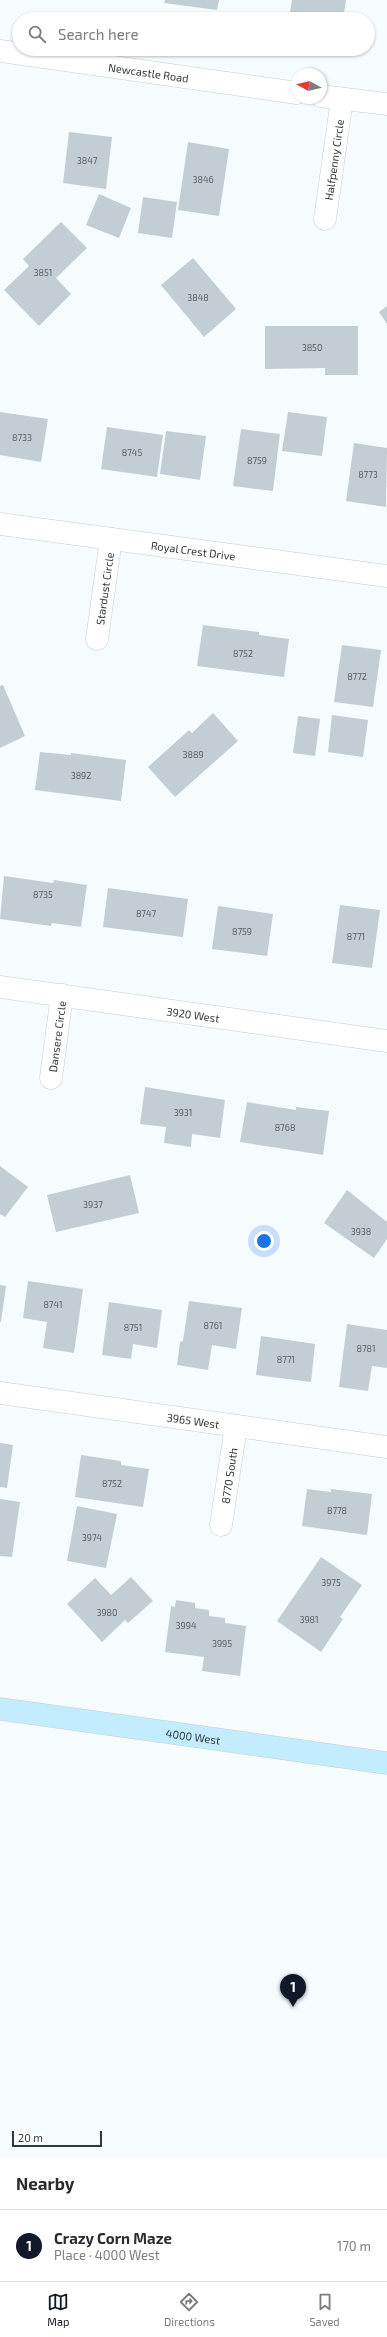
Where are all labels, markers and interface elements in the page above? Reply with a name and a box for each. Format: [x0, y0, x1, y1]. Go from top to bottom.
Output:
search box [12, 12, 375, 56]
icon: search [26, 23, 48, 45]
text: Search here [58, 25, 139, 43]
street label: Newcastle Road [108, 60, 190, 84]
north arrow [291, 68, 327, 104]
street label: Halfpenny Circle [321, 118, 346, 201]
house number: 3847 [77, 155, 98, 166]
house number: 3846 [192, 174, 214, 185]
house number: 3851 [34, 267, 52, 278]
house number: 3848 [187, 292, 209, 303]
house number: 3850 [302, 342, 322, 353]
house number: 8733 [12, 432, 32, 443]
house number: 8745 [122, 447, 142, 458]
house number: 8759 [247, 455, 267, 466]
house number: 8773 [358, 469, 378, 480]
street label: Royal Crest Drive [150, 538, 236, 562]
street label: Stardust Circle [93, 551, 116, 626]
house number: 8752 [233, 648, 253, 659]
house number: 8772 [347, 671, 367, 682]
house number: 3889 [182, 749, 204, 760]
house number: 3892 [71, 770, 91, 781]
house number: 8735 [33, 889, 53, 900]
house number: 8747 [136, 908, 156, 919]
house number: 8759 [232, 926, 252, 937]
house number: 8771 [347, 931, 365, 942]
street label: Dansere Circle [45, 1000, 68, 1073]
street label: 3920 West [166, 1004, 221, 1024]
house number: 3931 [174, 1107, 192, 1118]
house number: 8768 [275, 1122, 295, 1133]
house number: 3937 [83, 1199, 103, 1210]
house number: 3938 [351, 1226, 371, 1237]
your location [254, 1231, 274, 1251]
house number: 8741 [43, 1299, 63, 1310]
house number: 8761 [204, 1320, 222, 1331]
house number: 8751 [124, 1322, 142, 1333]
house number: 8781 [356, 1343, 376, 1354]
house number: 8771 [277, 1354, 295, 1365]
street label: 3965 West [166, 1410, 220, 1430]
street label: 8770 South [218, 1447, 239, 1504]
house number: 8752 [102, 1478, 122, 1489]
house number: 8778 [327, 1505, 347, 1516]
house number: 3974 [82, 1532, 103, 1543]
house number: 3975 [321, 1577, 341, 1588]
house number: 3980 [96, 1607, 118, 1618]
house number: 3981 [299, 1614, 319, 1625]
house number: 3994 [176, 1620, 197, 1631]
house number: 3995 [212, 1638, 232, 1649]
street label: 4000 West [165, 1726, 221, 1746]
pin: 1 [280, 1974, 306, 2007]
scale bar [12, 2129, 102, 2148]
text: 20 m [18, 2131, 43, 2144]
text: Nearby [16, 2173, 74, 2193]
text: Crazy Corn Maze [54, 2229, 172, 2247]
text: 1 [26, 2238, 32, 2254]
text: 170 m [337, 2238, 371, 2254]
text: Place · 4000 West [54, 2247, 160, 2263]
tab: Map [47, 2291, 69, 2328]
tab: Directions [164, 2291, 215, 2328]
tab: Saved [309, 2291, 340, 2328]

